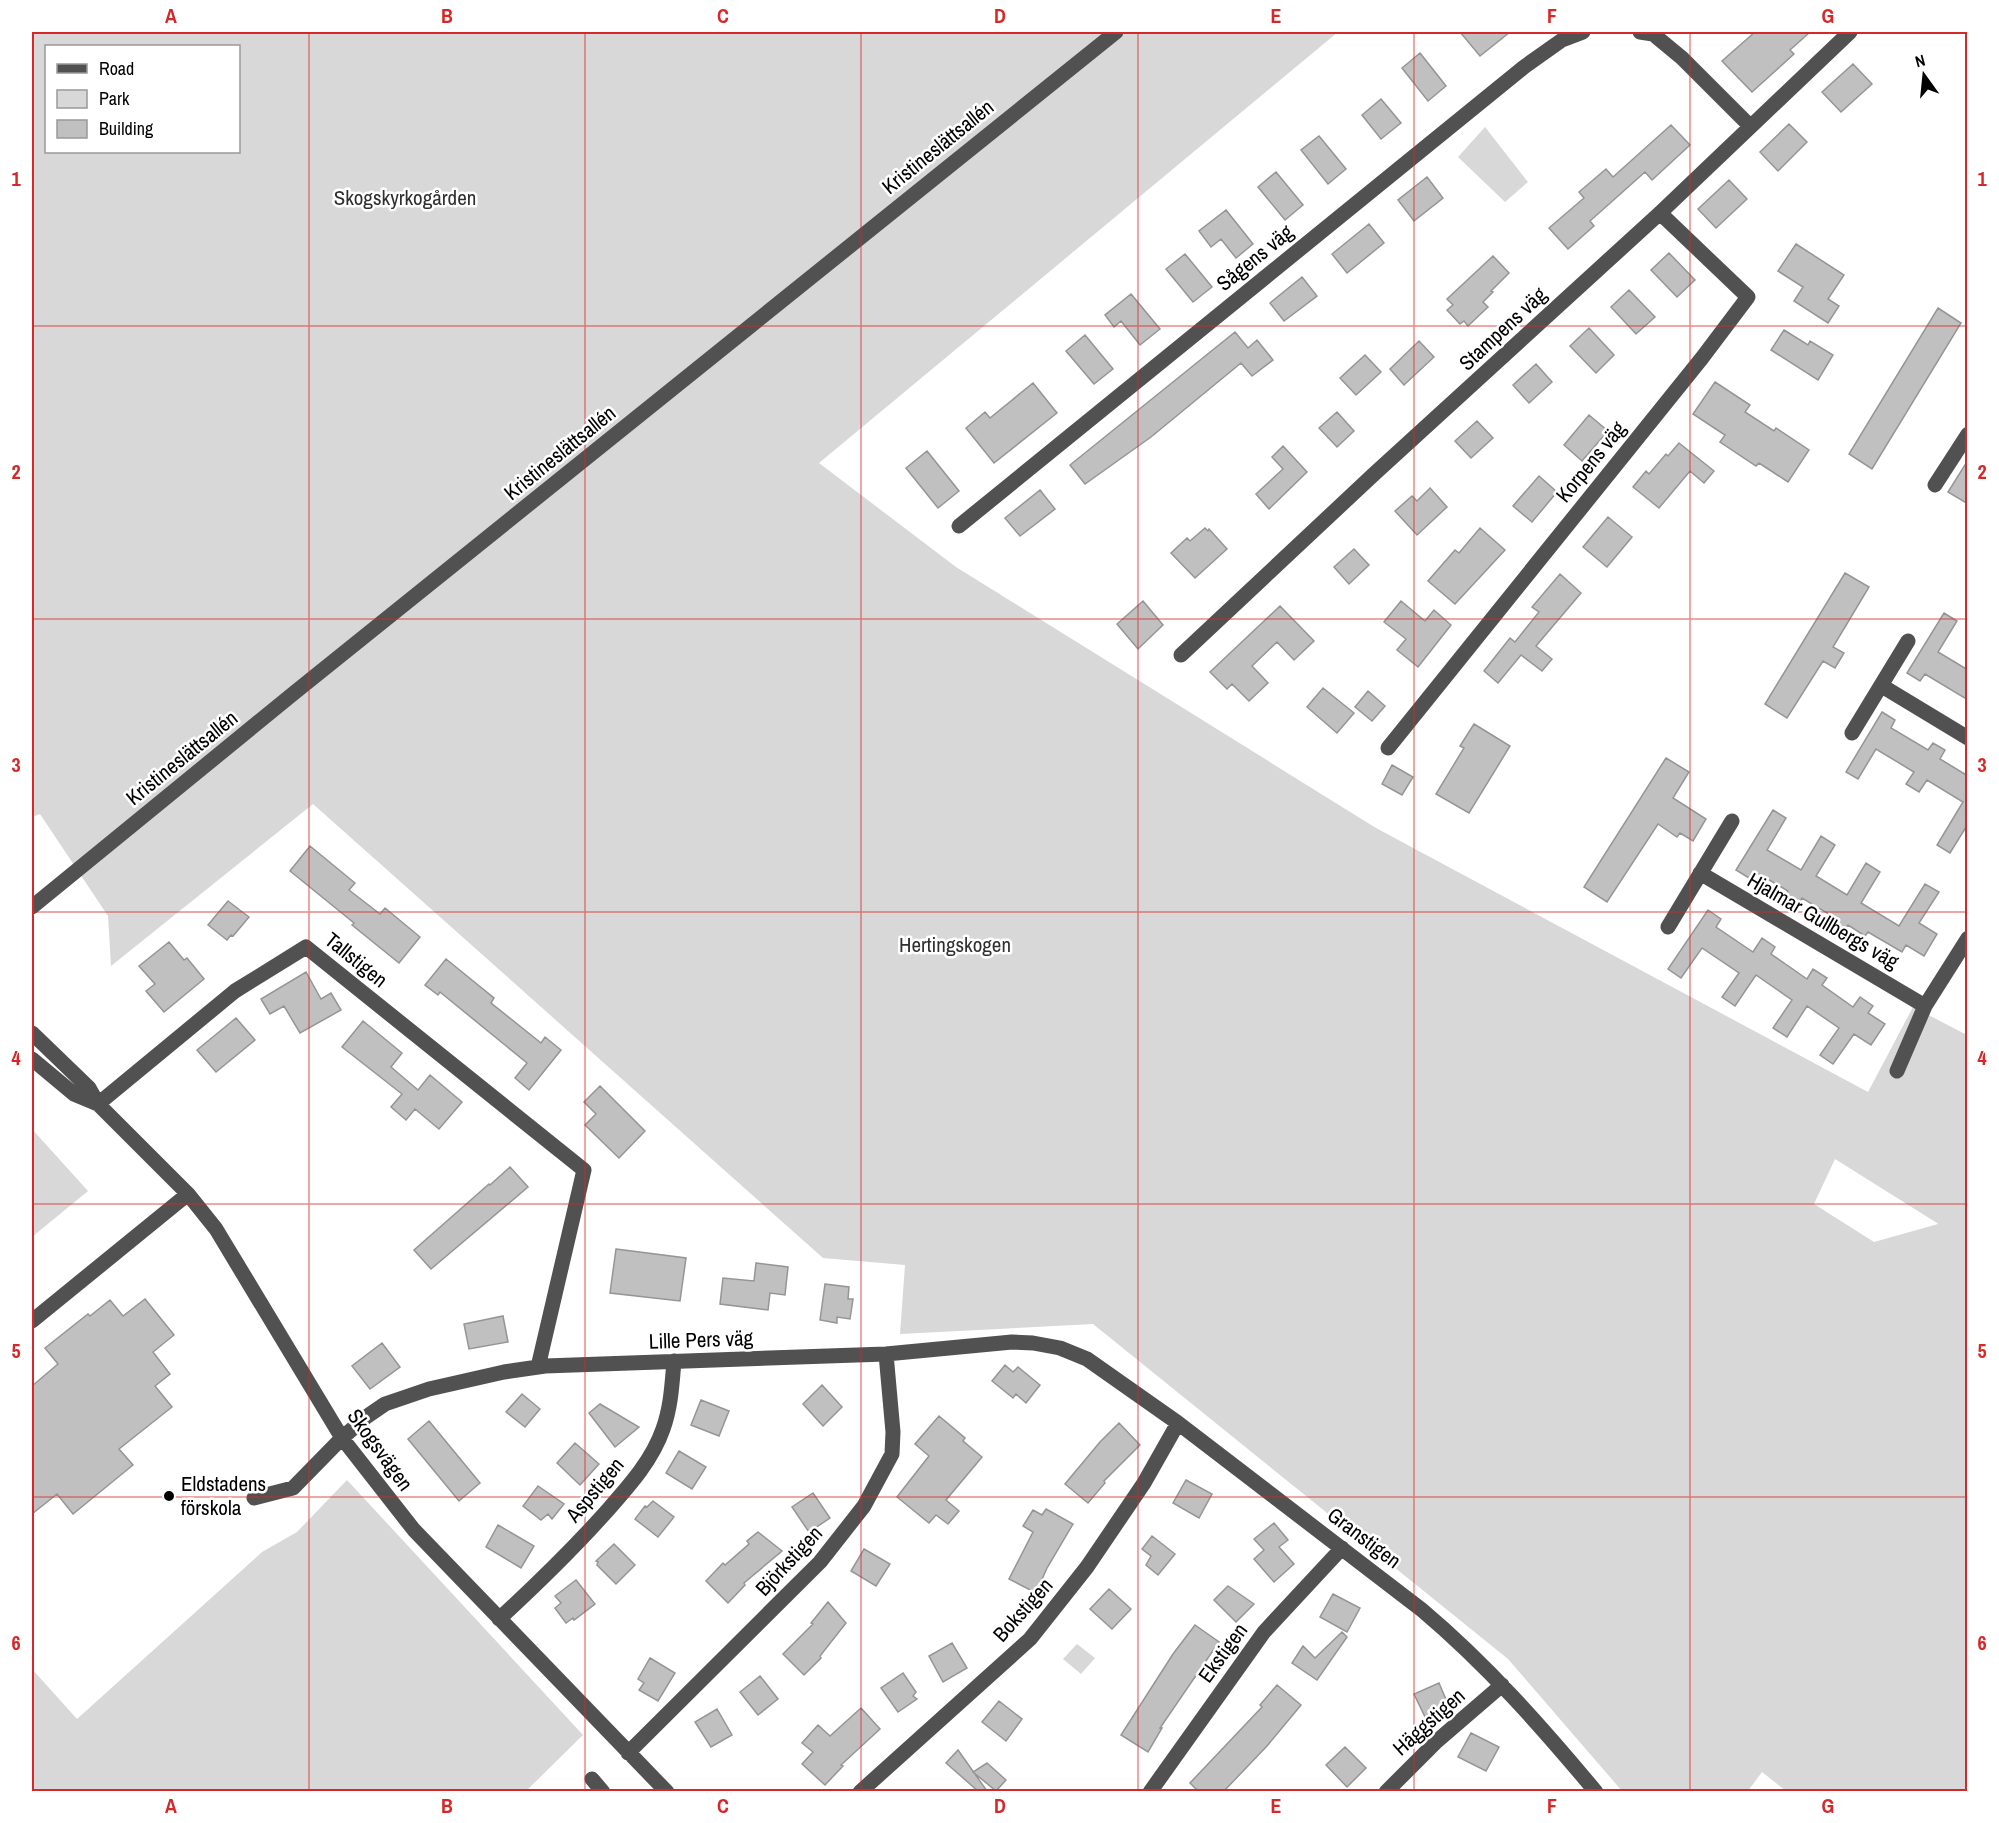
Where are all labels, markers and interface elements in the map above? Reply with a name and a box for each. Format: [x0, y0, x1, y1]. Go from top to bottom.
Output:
text: A [165, 2, 177, 29]
text: B [441, 2, 453, 29]
text: C [717, 2, 729, 29]
text: D [994, 2, 1006, 29]
text: E [1271, 2, 1282, 29]
text: F [1547, 2, 1557, 29]
text: G [1822, 2, 1834, 29]
legend [45, 45, 240, 153]
north arrow [1894, 45, 1954, 105]
text: N [1913, 49, 1928, 72]
text: Road [99, 56, 134, 81]
text: Park [99, 86, 130, 111]
street label: Kristineslättsallén [876, 93, 1000, 201]
text: Building [99, 116, 154, 141]
text: 1 [11, 165, 21, 192]
text: 1 [1977, 165, 1987, 192]
park label: Skogskyrkogården [334, 183, 476, 212]
street label: Sågens väg [1210, 217, 1299, 297]
street label: Stampens väg [1453, 280, 1553, 377]
street label: Kristineslättsallén [498, 399, 622, 507]
street label: Korpens väg [1549, 415, 1633, 508]
text: 2 [11, 458, 21, 485]
text: 2 [1977, 458, 1987, 485]
street label: Kristineslättsallén [120, 704, 244, 812]
text: 3 [11, 751, 21, 778]
text: 3 [1977, 751, 1987, 778]
street label: Hjalmar Gullbergs väg [1742, 865, 1905, 976]
street label: Tallstigen [319, 925, 394, 994]
park label: Hertingskogen [899, 930, 1011, 959]
text: 4 [11, 1044, 21, 1071]
text: 4 [1977, 1044, 1987, 1071]
street label: Lille Pers väg [648, 1323, 754, 1356]
text: 5 [11, 1337, 21, 1364]
text: 5 [1977, 1337, 1987, 1364]
street label: Skogsvägen [341, 1403, 420, 1497]
street label: Aspstigen [558, 1451, 630, 1529]
place label: Eldstadens förskola [181, 1469, 266, 1522]
marker: Eldstadens förskola [162, 1489, 176, 1503]
street label: Granstigen [1322, 1500, 1407, 1575]
street label: Björkstigen [749, 1519, 829, 1602]
street label: Bokstigen [986, 1572, 1059, 1648]
street label: Ekstigen [1191, 1617, 1254, 1688]
text: 6 [11, 1629, 21, 1656]
text: 6 [1977, 1629, 1987, 1656]
street label: Häggstigen [1386, 1681, 1471, 1762]
text: A [165, 1792, 177, 1819]
text: B [441, 1792, 453, 1819]
text: C [717, 1792, 729, 1819]
text: D [994, 1792, 1006, 1819]
text: E [1271, 1792, 1282, 1819]
text: F [1547, 1792, 1557, 1819]
text: G [1822, 1792, 1834, 1819]

